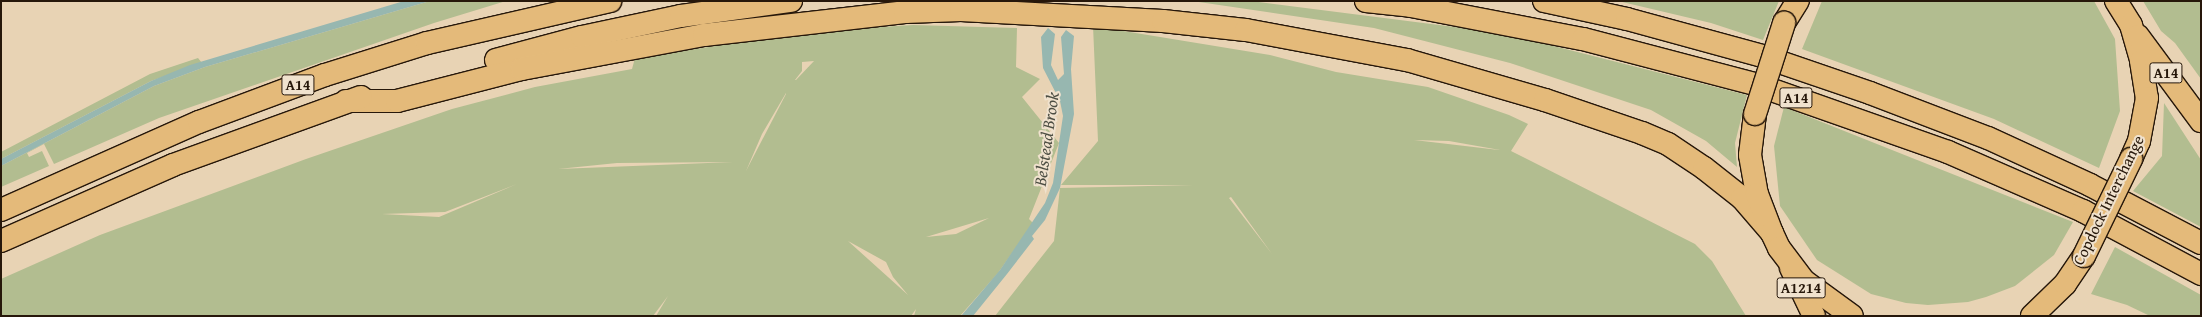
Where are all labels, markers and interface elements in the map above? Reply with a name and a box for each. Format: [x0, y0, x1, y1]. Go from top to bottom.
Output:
road number: A14 [2149, 60, 2183, 86]
road number: A14 [281, 72, 315, 98]
road number: A14 [1779, 85, 1813, 111]
water label: Belstead Brook [1029, 91, 1063, 187]
street label: Copdock Interchange [2068, 132, 2148, 268]
road number: A1214 [1776, 275, 1826, 301]

